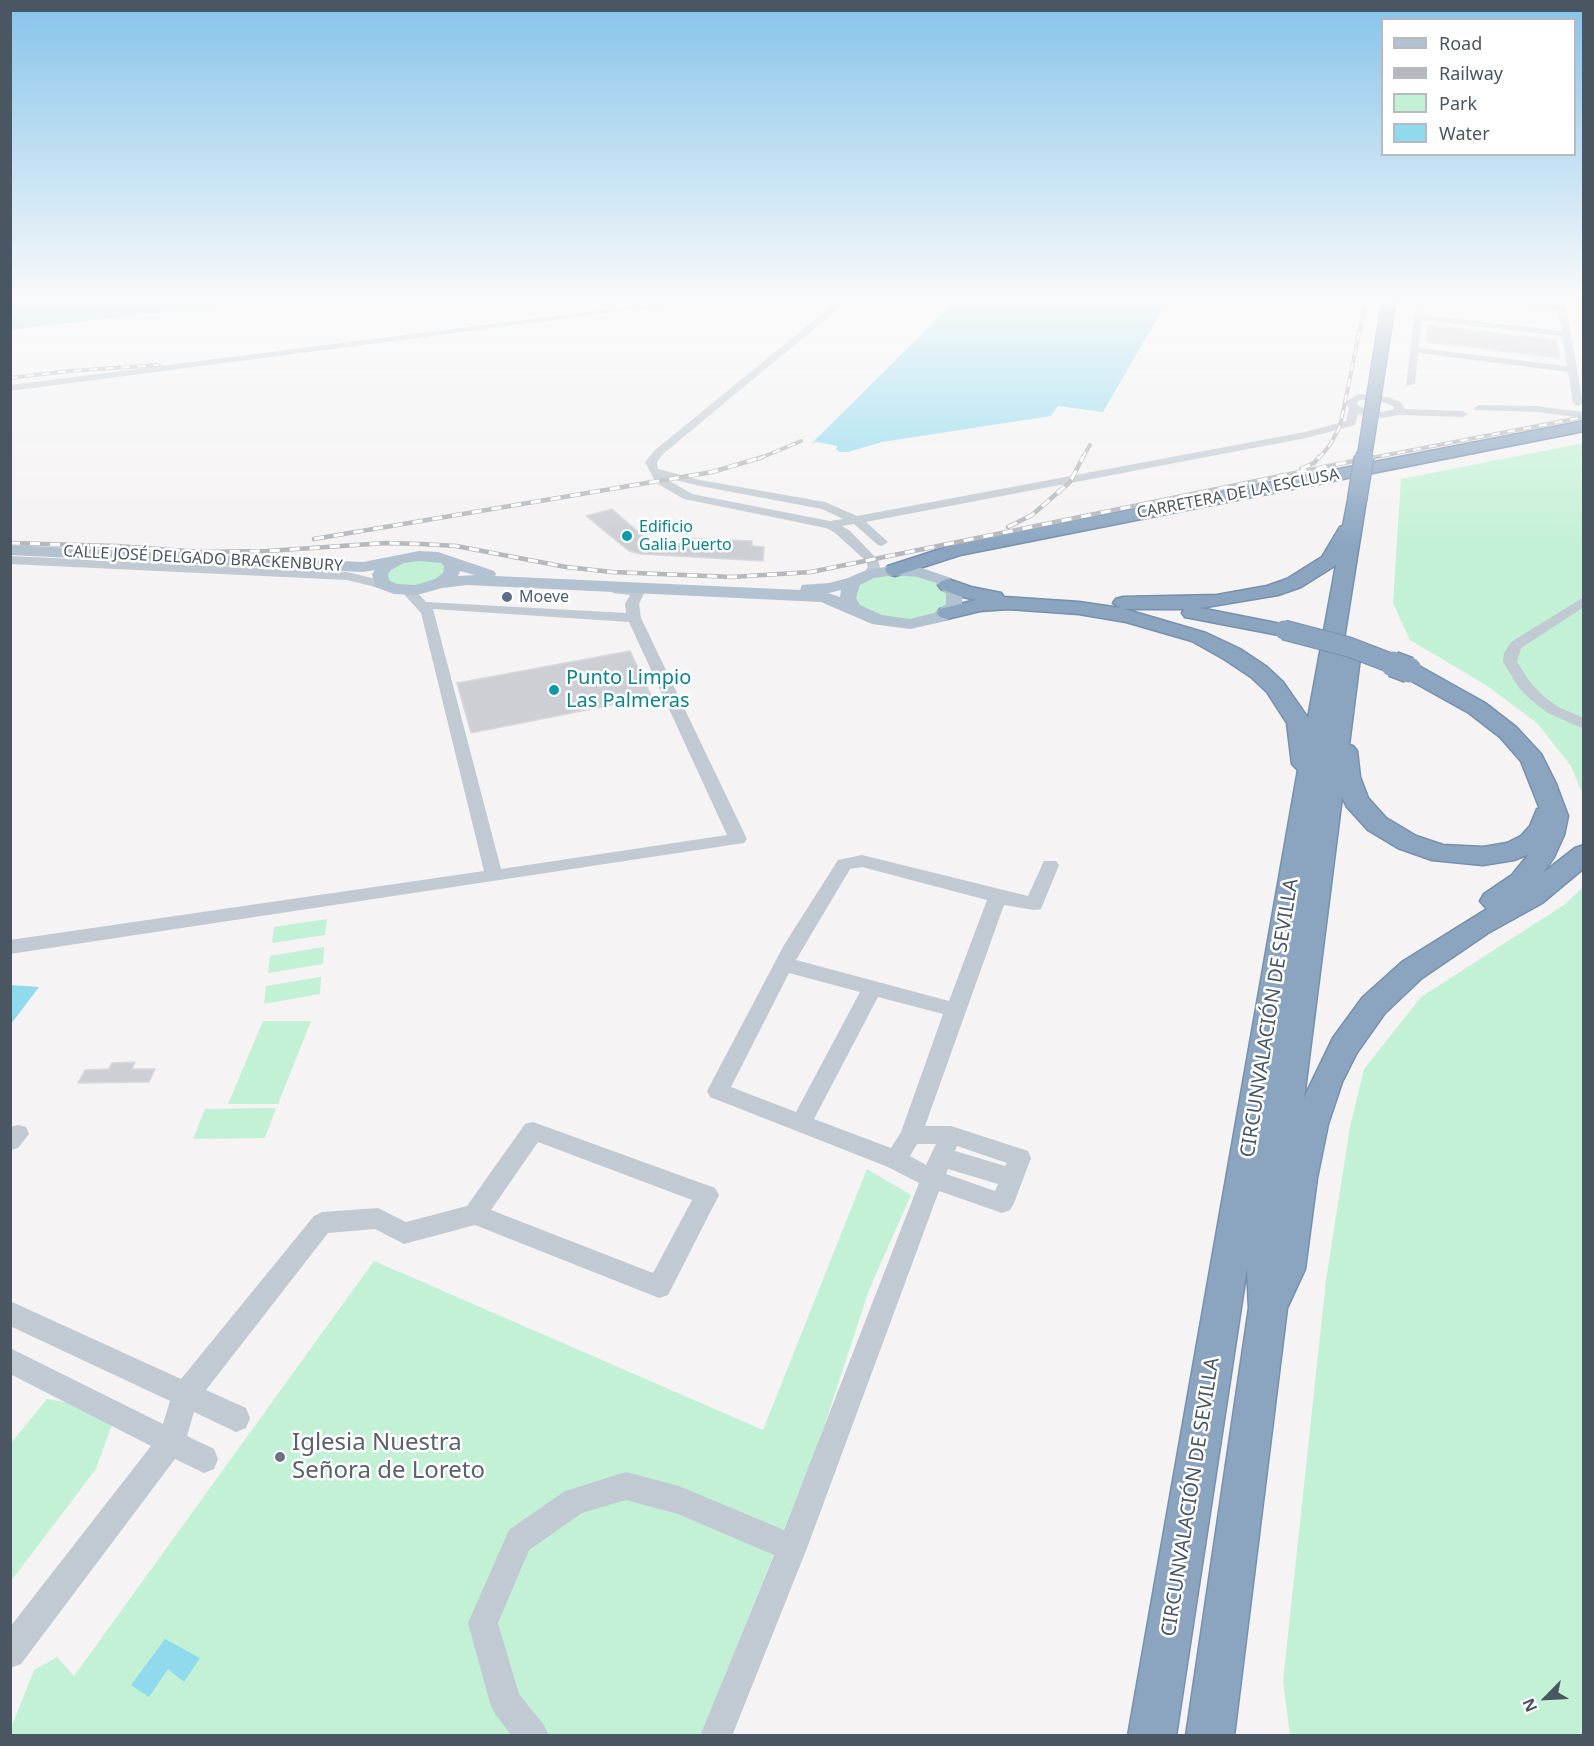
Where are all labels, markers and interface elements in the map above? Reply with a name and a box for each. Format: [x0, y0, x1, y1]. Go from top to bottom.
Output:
legend [1381, 18, 1576, 156]
text: Road [1439, 31, 1482, 55]
text: Railway [1439, 61, 1503, 85]
text: Park [1439, 91, 1477, 115]
text: Water [1439, 121, 1490, 145]
street label: CARRETERA DE LA ESCLUSA [1135, 465, 1341, 523]
place label: Edificio Galia Puerto [639, 517, 732, 555]
marker: Edificio Galia Puerto [620, 529, 634, 543]
street label: CALLE JOSÉ DELGADO BRACKENBURY [63, 542, 343, 576]
place label: Moeve [519, 587, 569, 607]
marker: Moeve [500, 590, 514, 604]
place label: Punto Limpio Las Palmeras [566, 666, 691, 713]
marker: Punto Limpio Las Palmeras [547, 683, 561, 697]
street label: CIRCUNVALACIÓN DE SEVILLA [1236, 877, 1304, 1159]
street label: CIRCUNVALACIÓN DE SEVILLA [1157, 1356, 1225, 1638]
place label: Iglesia Nuestra Señora de Loreto [292, 1429, 485, 1485]
marker: Iglesia Nuestra Señora de Loreto [273, 1450, 287, 1464]
north arrow [1516, 1668, 1576, 1728]
text: N [1517, 1695, 1542, 1716]

